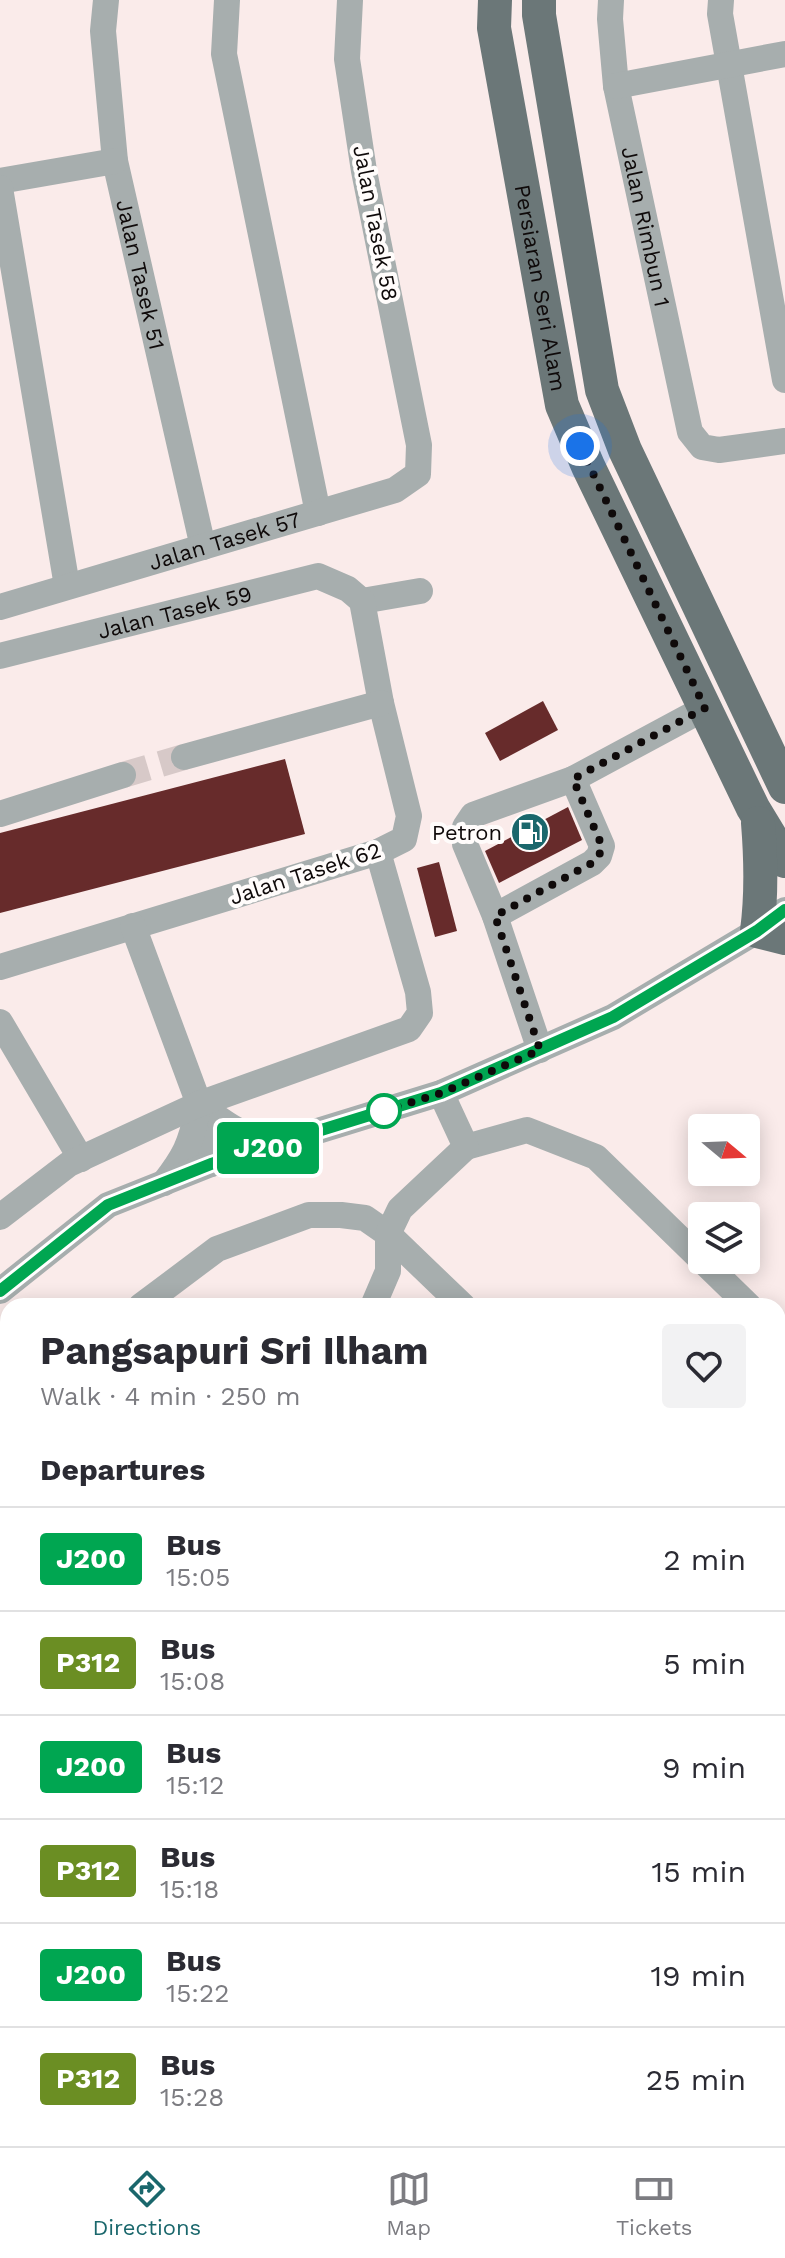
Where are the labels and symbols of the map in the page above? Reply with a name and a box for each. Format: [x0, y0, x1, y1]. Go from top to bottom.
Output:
street label: Jalan Tasek 58 [348, 143, 403, 303]
street label: Jalan Rimbun 1 [616, 144, 675, 309]
street label: Persiaran Seri Alam [509, 183, 571, 393]
street label: Jalan Tasek 51 [111, 197, 170, 352]
your location [560, 426, 600, 466]
street label: Jalan Tasek 57 [146, 507, 303, 575]
street label: Jalan Tasek 59 [95, 581, 254, 644]
fuel station icon: Petron [509, 811, 551, 853]
place label: Petron [432, 820, 502, 845]
street label: Jalan Tasek 62 [226, 837, 384, 910]
unlabelled marker [367, 1094, 401, 1128]
north arrow [688, 1114, 760, 1186]
line badge: J200 [212, 1122, 324, 1174]

